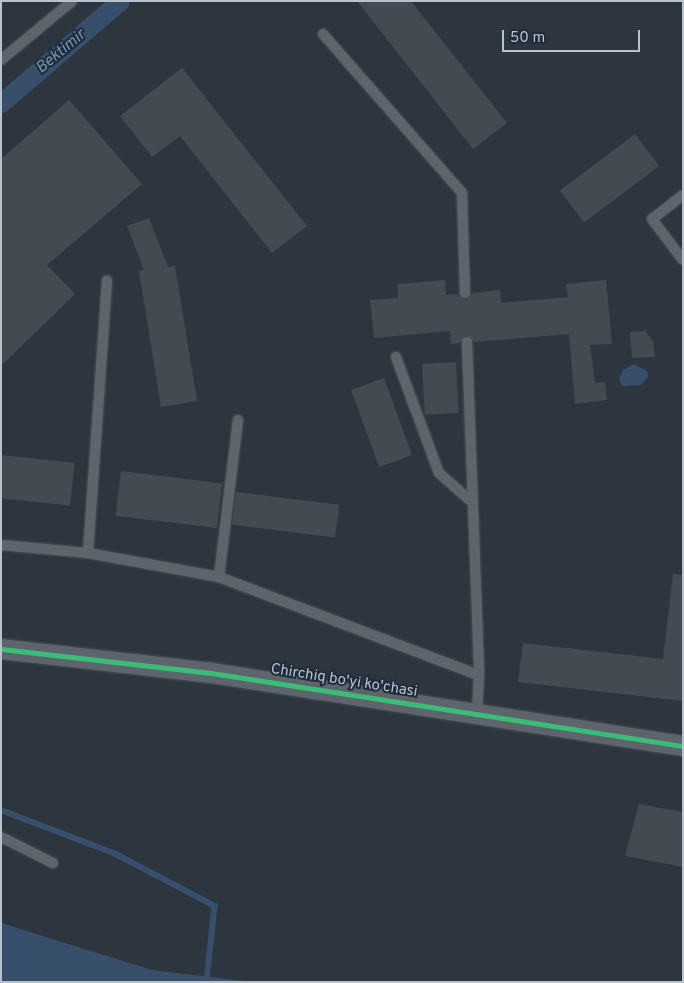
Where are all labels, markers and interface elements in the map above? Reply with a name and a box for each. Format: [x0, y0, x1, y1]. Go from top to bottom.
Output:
scale bar [504, 20, 642, 52]
water label: Bektimir [32, 26, 90, 78]
text: 50 m [510, 29, 545, 48]
street label: Chirchiq bo'yi ko'chasi [269, 660, 419, 702]

